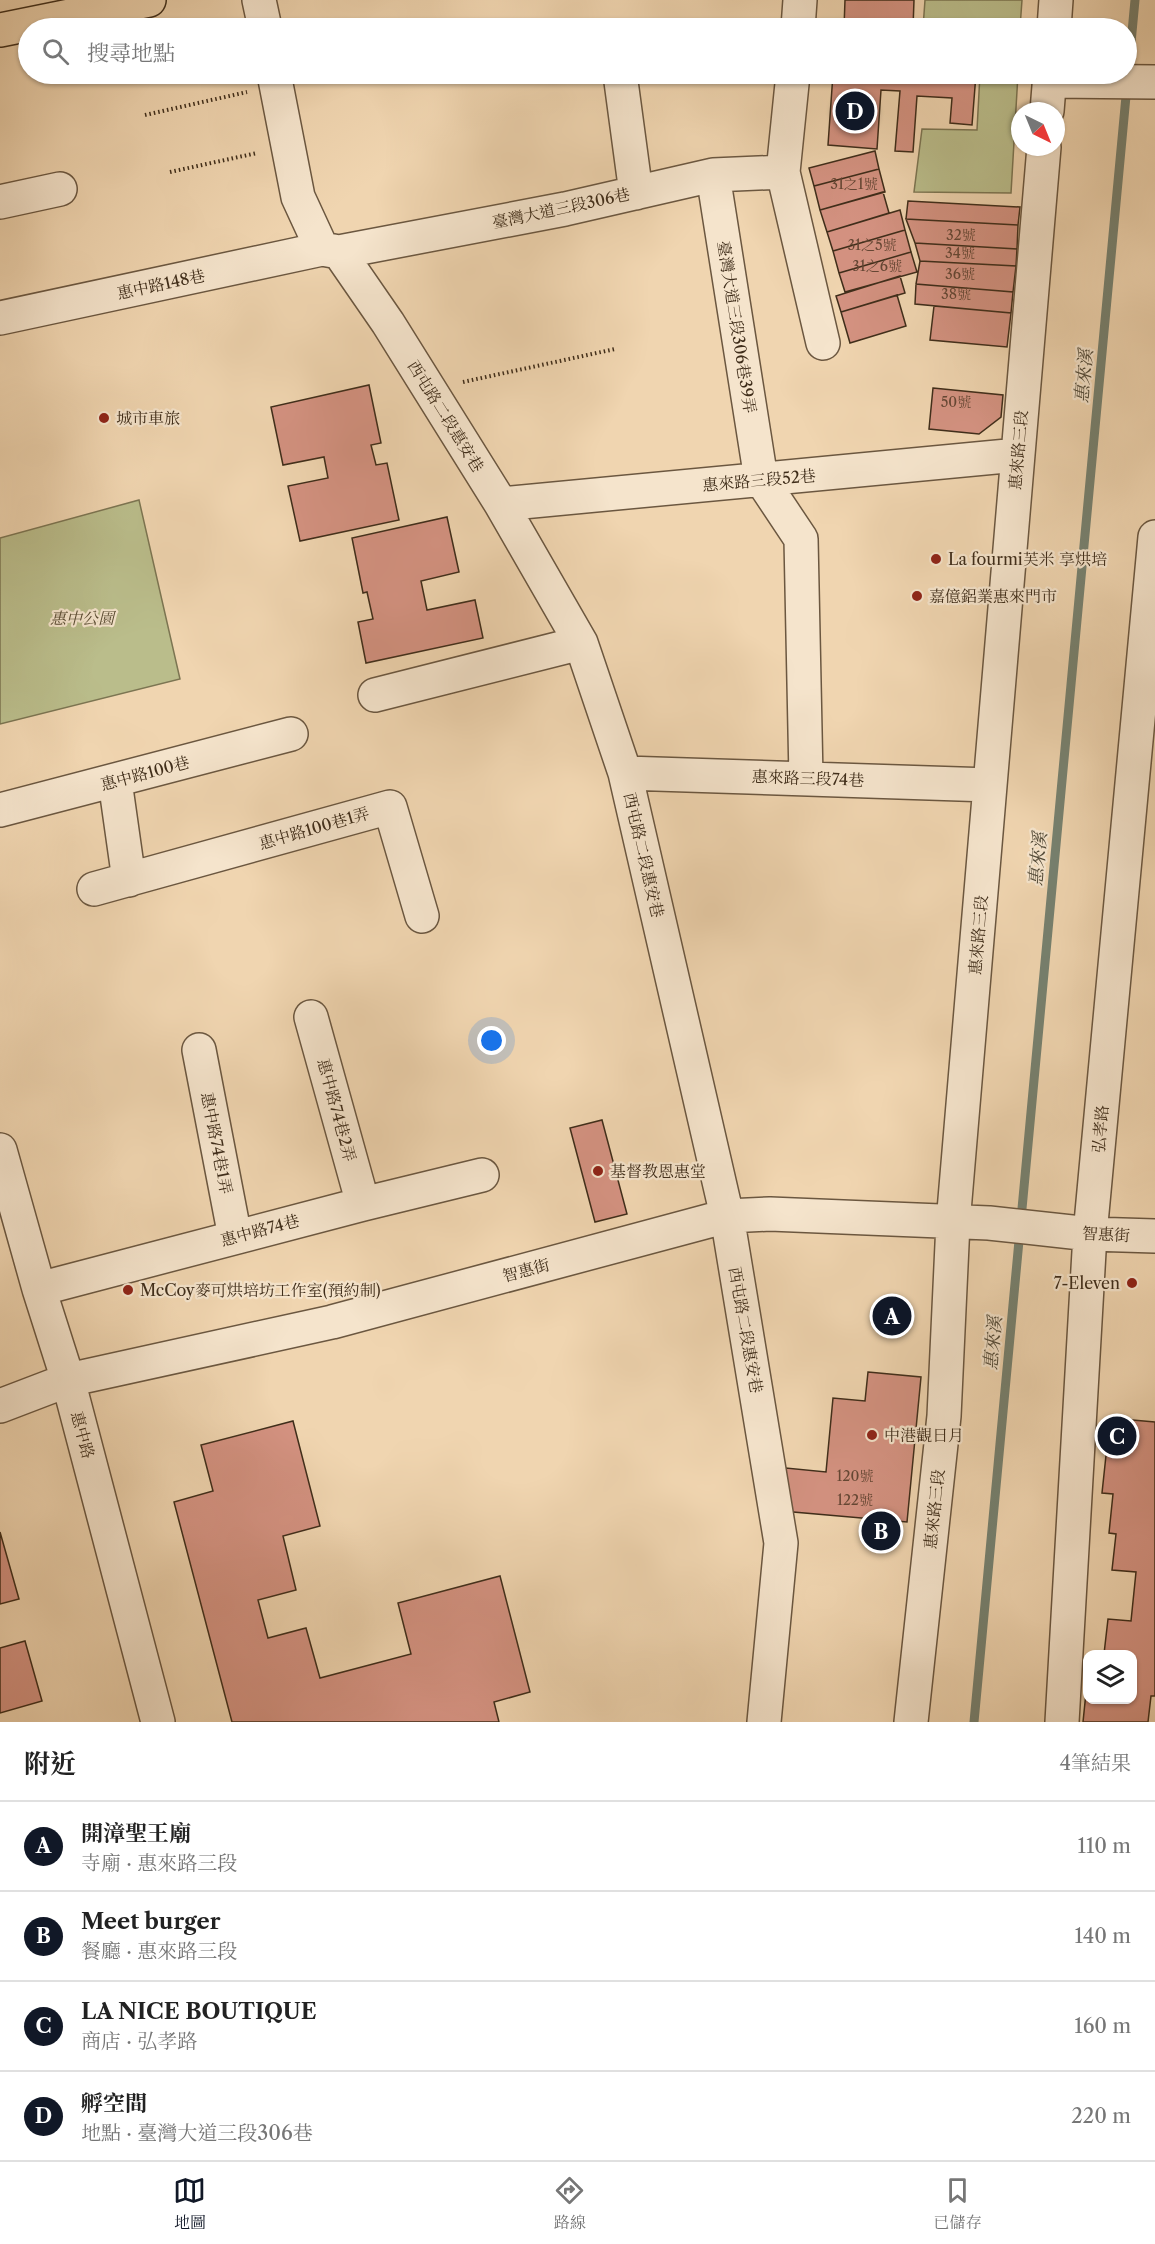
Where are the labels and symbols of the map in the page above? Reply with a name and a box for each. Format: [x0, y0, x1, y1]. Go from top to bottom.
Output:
pin: D [836, 88, 874, 134]
north arrow [1011, 102, 1065, 156]
house number: 31之1號 [830, 175, 878, 193]
street label: 臺灣大道三段306巷 [490, 184, 632, 232]
house number: 32號 [946, 226, 976, 244]
house number: 31之5號 [847, 236, 897, 254]
street label: 臺灣大道三段306巷39弄 [713, 239, 761, 415]
house number: 34號 [945, 244, 975, 262]
house number: 31之6號 [852, 257, 902, 275]
street label: 惠中路148巷 [115, 265, 207, 303]
house number: 36號 [945, 265, 975, 283]
house number: 38號 [941, 285, 971, 303]
water label: 惠來溪 [1071, 346, 1097, 404]
street label: 西屯路二段惠安巷 [404, 356, 488, 476]
house number: 50號 [941, 393, 971, 411]
place label: 城市車旅 [116, 408, 180, 428]
street label: 惠來路三段 [1005, 409, 1031, 491]
marker: 城市車旅 [97, 411, 111, 425]
street label: 惠來路三段52巷 [701, 465, 817, 495]
place label: La fourmi芙米 享烘培 [948, 549, 1107, 569]
marker: La fourmi芙米 享烘培 [929, 552, 943, 566]
place label: 嘉億鋁業惠來門市 [929, 586, 1057, 606]
marker: 嘉億鋁業惠來門市 [910, 589, 924, 603]
park label: 惠中公園 [50, 608, 117, 628]
street label: 惠中路100巷 [98, 752, 192, 794]
street label: 惠來路三段74巷 [751, 766, 865, 790]
street label: 西屯路二段惠安巷 [620, 790, 668, 920]
street label: 惠中路100巷1弄 [257, 803, 371, 853]
water label: 惠來溪 [1025, 829, 1051, 887]
street label: 惠來路三段 [965, 894, 991, 976]
your location [477, 1026, 506, 1055]
street label: 惠中路74巷2弄 [314, 1056, 360, 1164]
street label: 惠中路74巷1弄 [197, 1090, 237, 1196]
street label: 弘孝路 [1088, 1104, 1112, 1154]
place label: 基督教恩惠堂 [610, 1161, 706, 1181]
marker: 基督教恩惠堂 [591, 1164, 605, 1178]
street label: 惠中路74巷 [218, 1210, 302, 1250]
street label: 智惠街 [1082, 1223, 1130, 1245]
street label: 智惠街 [500, 1254, 552, 1286]
street label: 西屯路二段惠安巷 [725, 1265, 767, 1395]
place label: 7-Eleven [1054, 1273, 1120, 1293]
marker: 7-Eleven [1125, 1276, 1139, 1290]
place label: McCoy麥可烘培坊工作室(預約制) [140, 1280, 381, 1300]
marker: McCoy麥可烘培坊工作室(預約制) [121, 1283, 135, 1297]
pin: A [872, 1294, 912, 1338]
water label: 惠來溪 [980, 1313, 1006, 1371]
street label: 惠中路 [67, 1409, 99, 1461]
pin: C [1098, 1414, 1136, 1458]
place label: 中港觀日月 [884, 1425, 964, 1445]
marker: 中港觀日月 [865, 1428, 879, 1442]
house number: 120號 [837, 1467, 873, 1485]
street label: 惠來路三段 [920, 1468, 948, 1550]
house number: 122號 [837, 1491, 873, 1509]
pin: B [862, 1508, 900, 1553]

